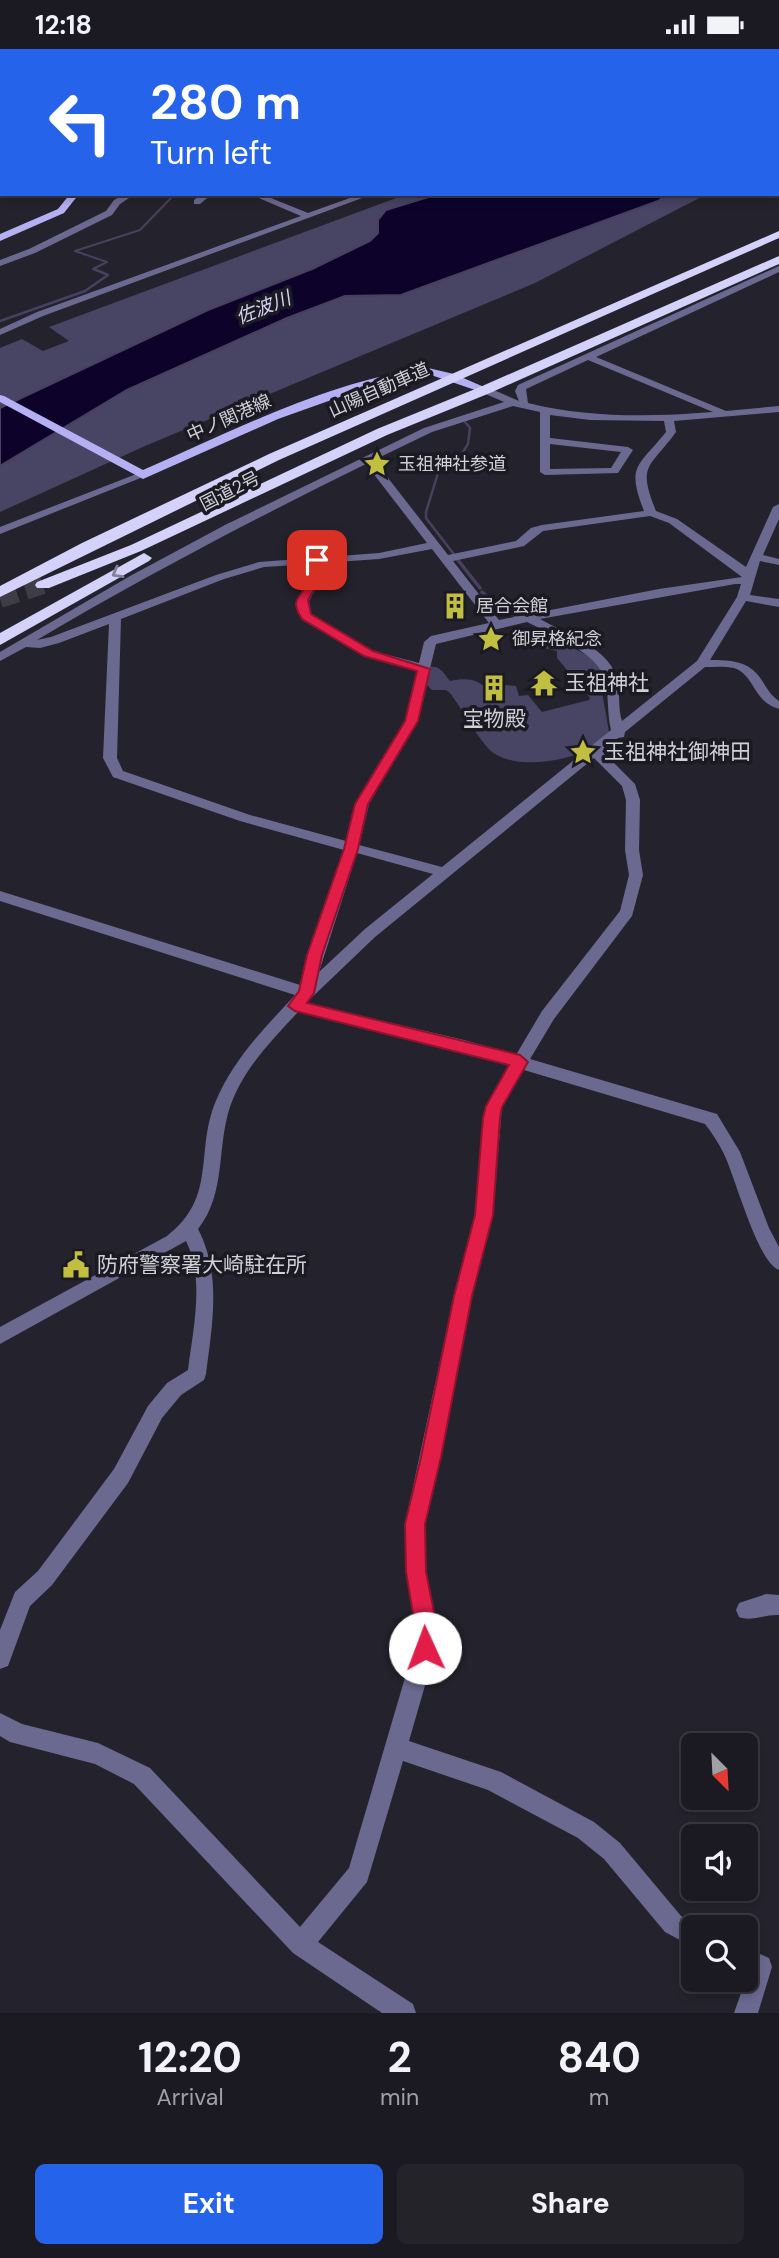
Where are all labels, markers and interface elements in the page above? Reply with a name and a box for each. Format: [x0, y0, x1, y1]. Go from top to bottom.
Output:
text: 12:18 [35, 8, 92, 42]
text: 280 m [150, 70, 301, 134]
icon: left [35, 77, 126, 168]
text: Turn left [150, 132, 272, 174]
water label: 佐波川 [232, 284, 296, 330]
street label: 山陽自動車道 [325, 357, 433, 423]
street label: 中ノ関港線 [183, 389, 275, 447]
place icon: 玉祖神社参道 [362, 449, 392, 479]
place label: 玉祖神社参道 [398, 452, 506, 476]
street label: 国道2号 [196, 466, 264, 516]
pin [287, 530, 347, 590]
icon: arrive [298, 541, 336, 579]
one-way arrow [112, 564, 124, 578]
building icon: 居合会館 [440, 591, 470, 621]
place label: 居合会館 [476, 594, 548, 618]
place icon: 御昇格紀念 [476, 624, 506, 654]
place label: 御昇格紀念 [512, 627, 602, 651]
temple icon: 玉祖神社 [529, 668, 559, 698]
place label: 玉祖神社 [565, 669, 649, 697]
building icon: 宝物殿 [479, 673, 509, 703]
place label: 宝物殿 [463, 705, 526, 733]
place icon: 玉祖神社御神田 [568, 737, 598, 767]
place label: 玉祖神社御神田 [604, 738, 751, 766]
public building icon: 防府警察署大崎駐在所 [61, 1250, 91, 1280]
place label: 防府警察署大崎駐在所 [97, 1251, 307, 1279]
position arrow [388, 1611, 462, 1685]
north arrow [681, 1733, 758, 1809]
map controls [681, 1733, 758, 1992]
button: sound [681, 1824, 758, 1901]
button: search [681, 1915, 758, 1992]
text: 12:20 [138, 2030, 242, 2085]
text: 2 [388, 2030, 412, 2085]
text: 840 [557, 2030, 641, 2085]
text: Arrival [157, 2082, 224, 2112]
text: min [380, 2082, 419, 2112]
text: m [589, 2082, 609, 2112]
button: Exit [35, 2164, 383, 2244]
button: Share [397, 2164, 744, 2244]

